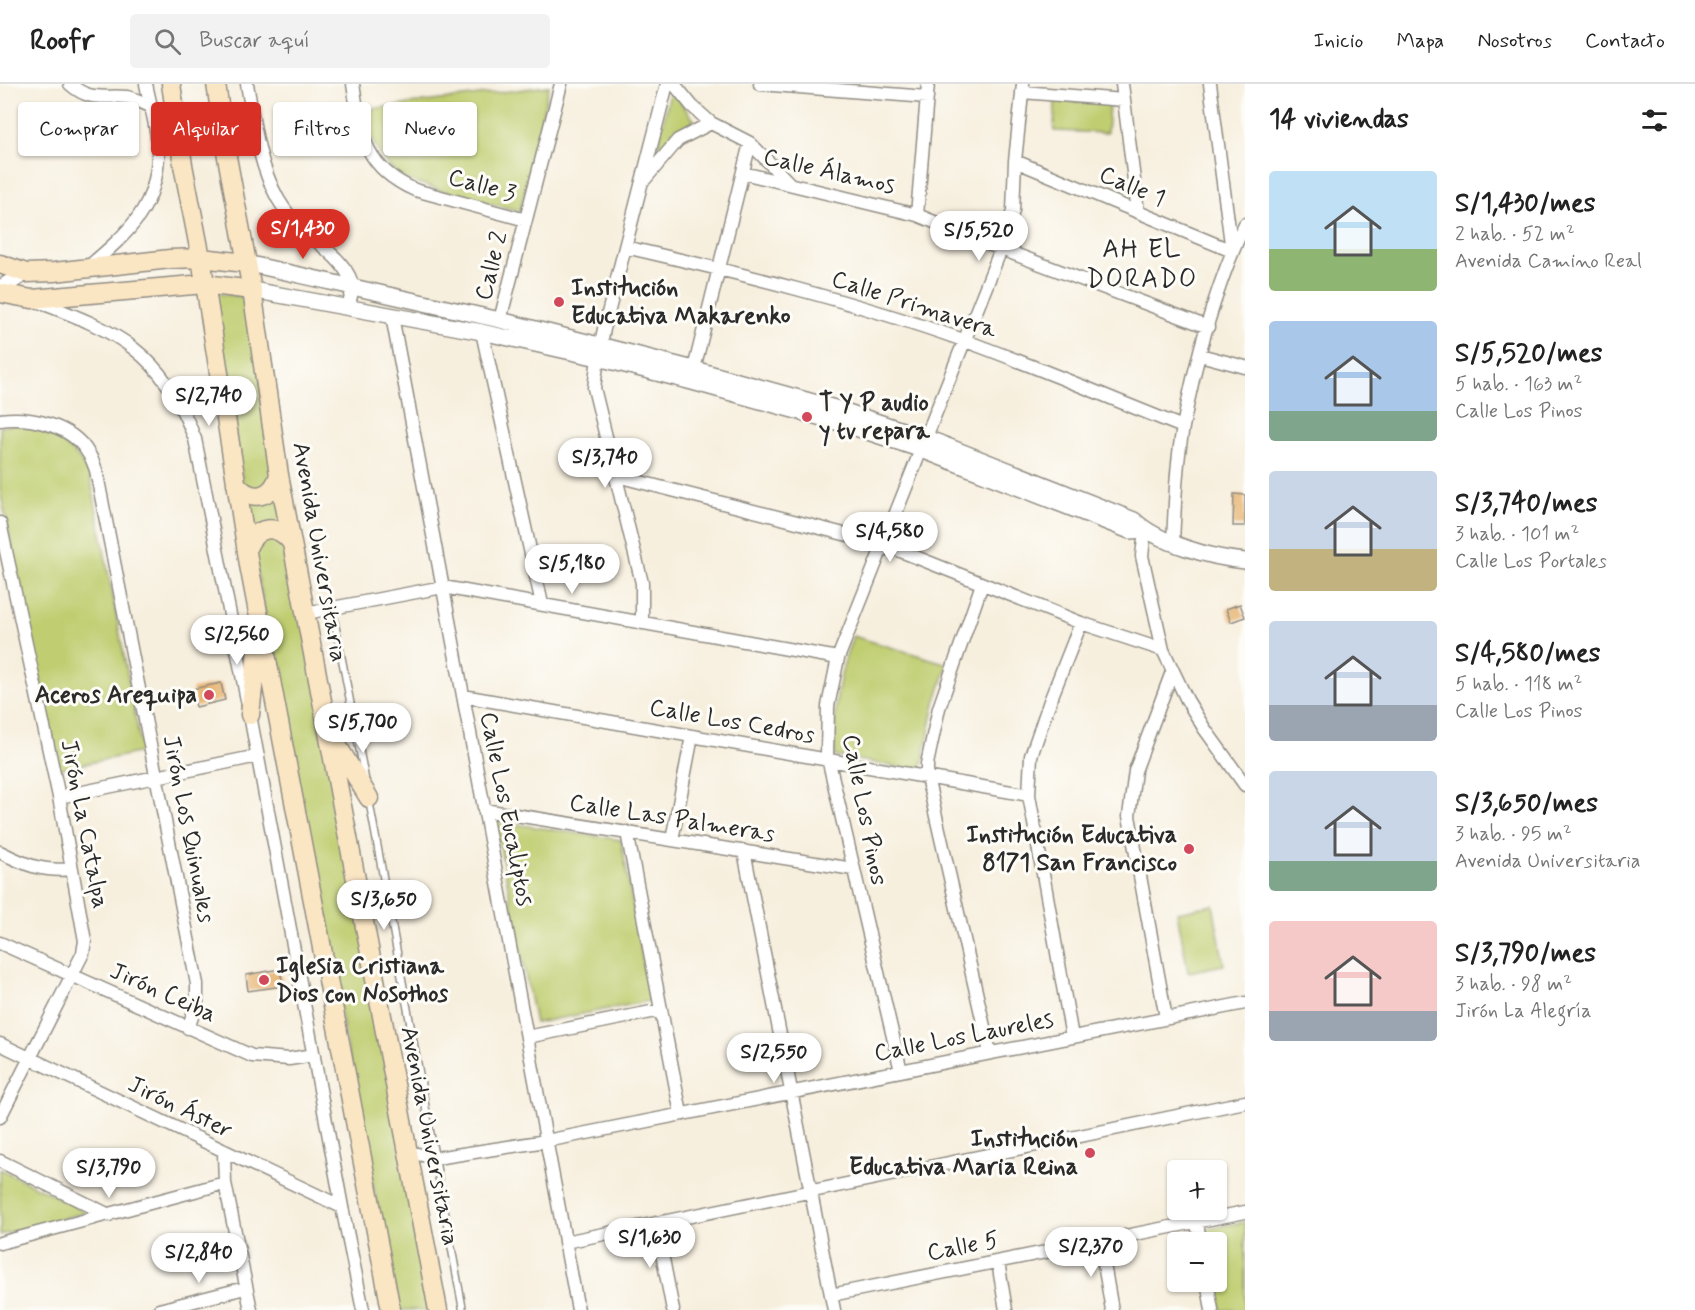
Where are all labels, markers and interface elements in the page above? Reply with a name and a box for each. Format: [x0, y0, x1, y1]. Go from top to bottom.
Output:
search box [130, 14, 550, 68]
text: Roofr [30, 23, 94, 60]
icon: search [151, 25, 184, 58]
text: Buscar aquí [199, 27, 310, 55]
text: Inicio [1314, 27, 1364, 55]
text: Mapa [1397, 27, 1444, 55]
text: Nosotros [1477, 27, 1552, 55]
text: Contacto [1585, 27, 1665, 55]
chip: Comprar [18, 102, 139, 156]
chip: Alquilar [151, 102, 261, 156]
chip: Filtros [273, 102, 371, 156]
chip: Nuevo [383, 102, 477, 156]
text: 14 viviendas [1269, 103, 1409, 137]
icon: filters [1638, 104, 1671, 137]
street label: Calle Álamos [760, 141, 898, 202]
street label: Calle 1 [1094, 159, 1170, 215]
street label: Calle 3 [445, 162, 519, 210]
text: S/1,430/mes [1455, 187, 1595, 221]
icon: home [1317, 195, 1389, 267]
pin: S/1,430 [248, 209, 358, 260]
pin: S/5,520 [924, 211, 1034, 262]
text: S/1,430 [271, 215, 335, 242]
text: S/5,520 [944, 217, 1014, 244]
text: 2 hab. · 52 m² [1455, 221, 1575, 248]
street label: Calle 2 [469, 228, 516, 304]
district label: AH EL DORADO [1086, 233, 1198, 297]
text: Avenida Camino Real [1455, 248, 1642, 275]
street label: Calle Primavera [828, 264, 1001, 346]
place label: Institución Educativa Makarenko [571, 273, 791, 332]
marker: Institución Educativa Makarenko [552, 295, 566, 309]
text: S/5,520/mes [1455, 337, 1602, 371]
icon: home [1317, 345, 1389, 417]
text: 5 hab. · 163 m² [1455, 371, 1582, 398]
pin: S/2,740 [154, 376, 264, 427]
text: S/2,740 [176, 382, 242, 409]
place label: T Y P audio y tv repara [819, 388, 930, 447]
text: Calle Los Pinos [1455, 398, 1583, 425]
marker: T Y P audio y tv repara [800, 410, 814, 424]
pin: S/3,740 [550, 438, 660, 489]
street label: Avenida Universitaria [284, 440, 354, 664]
text: S/3,740 [572, 444, 638, 471]
text: S/3,740/mes [1455, 487, 1597, 521]
icon: home [1317, 495, 1389, 567]
pin: S/4,580 [835, 512, 945, 563]
text: S/4,580 [856, 518, 924, 545]
text: 3 hab. · 101 m² [1455, 521, 1579, 548]
pin: S/5,180 [517, 544, 627, 595]
text: Calle Los Portales [1455, 548, 1607, 575]
text: S/5,180 [539, 550, 605, 577]
pin: S/2,560 [182, 615, 292, 666]
text: S/2,560 [204, 621, 270, 648]
text: S/4,580/mes [1455, 637, 1600, 671]
icon: home [1317, 645, 1389, 717]
text: 5 hab. · 118 m² [1455, 671, 1582, 698]
place label: Aceros Arequipa [35, 680, 197, 711]
marker: Aceros Arequipa [202, 688, 216, 702]
street label: Calle Los Cedros [647, 692, 817, 752]
text: Calle Los Pinos [1455, 698, 1583, 725]
pin: S/5,700 [308, 703, 418, 754]
text: S/5,700 [328, 709, 398, 736]
street label: Calle Los Eucaliptos [472, 709, 540, 909]
street label: Jirón Los Quinuales [155, 732, 221, 926]
street label: Calle Los Pinos [834, 732, 894, 888]
street label: Jirón La Catalpa [52, 737, 116, 911]
street label: Calle Las Palmeras [567, 787, 777, 851]
text: S/3,650/mes [1455, 787, 1598, 821]
icon: home [1317, 795, 1389, 867]
place label: Institución Educativa 8171 San Francisco [966, 820, 1177, 879]
text: 3 hab. · 95 m² [1455, 821, 1572, 848]
marker: Institución Educativa 8171 San Francisco [1182, 842, 1196, 856]
text: Avenida Universitaria [1455, 848, 1641, 875]
pin: S/3,650 [329, 880, 439, 931]
text: S/3,650 [351, 886, 417, 913]
text: S/3,790/mes [1455, 937, 1596, 971]
icon: home [1317, 945, 1389, 1017]
place label: Iglesia Cristiana Dios con Nosothos [276, 951, 448, 1010]
street label: Jirón Ceiba [105, 956, 221, 1030]
text: 3 hab. · 98 m² [1455, 971, 1572, 998]
marker: Iglesia Cristiana Dios con Nosothos [257, 973, 271, 987]
text: Jirón La Alegría [1455, 998, 1591, 1025]
street label: Calle Los Laureles [872, 1004, 1056, 1070]
street label: Avenida Universitaria [393, 1024, 465, 1248]
pin: S/2,550 [719, 1033, 829, 1084]
text: S/2,550 [741, 1039, 807, 1066]
street label: Jirón Áster [123, 1068, 238, 1147]
place label: Institución Educativa Maria Reina [849, 1124, 1078, 1183]
marker: Institución Educativa Maria Reina [1083, 1146, 1097, 1160]
pin: S/3,790 [54, 1148, 164, 1199]
text: S/3,790 [77, 1154, 141, 1181]
map controls [1167, 1160, 1227, 1292]
button: + [1167, 1160, 1227, 1220]
pin: S/1,630 [595, 1218, 705, 1269]
text: S/1,630 [618, 1224, 682, 1251]
street label: Calle 5 [924, 1225, 1002, 1269]
pin: S/2,370 [1036, 1227, 1146, 1278]
button: − [1167, 1232, 1227, 1292]
pin: S/2,840 [144, 1233, 254, 1284]
text: S/2,370 [1059, 1233, 1123, 1260]
text: S/2,840 [165, 1239, 233, 1266]

